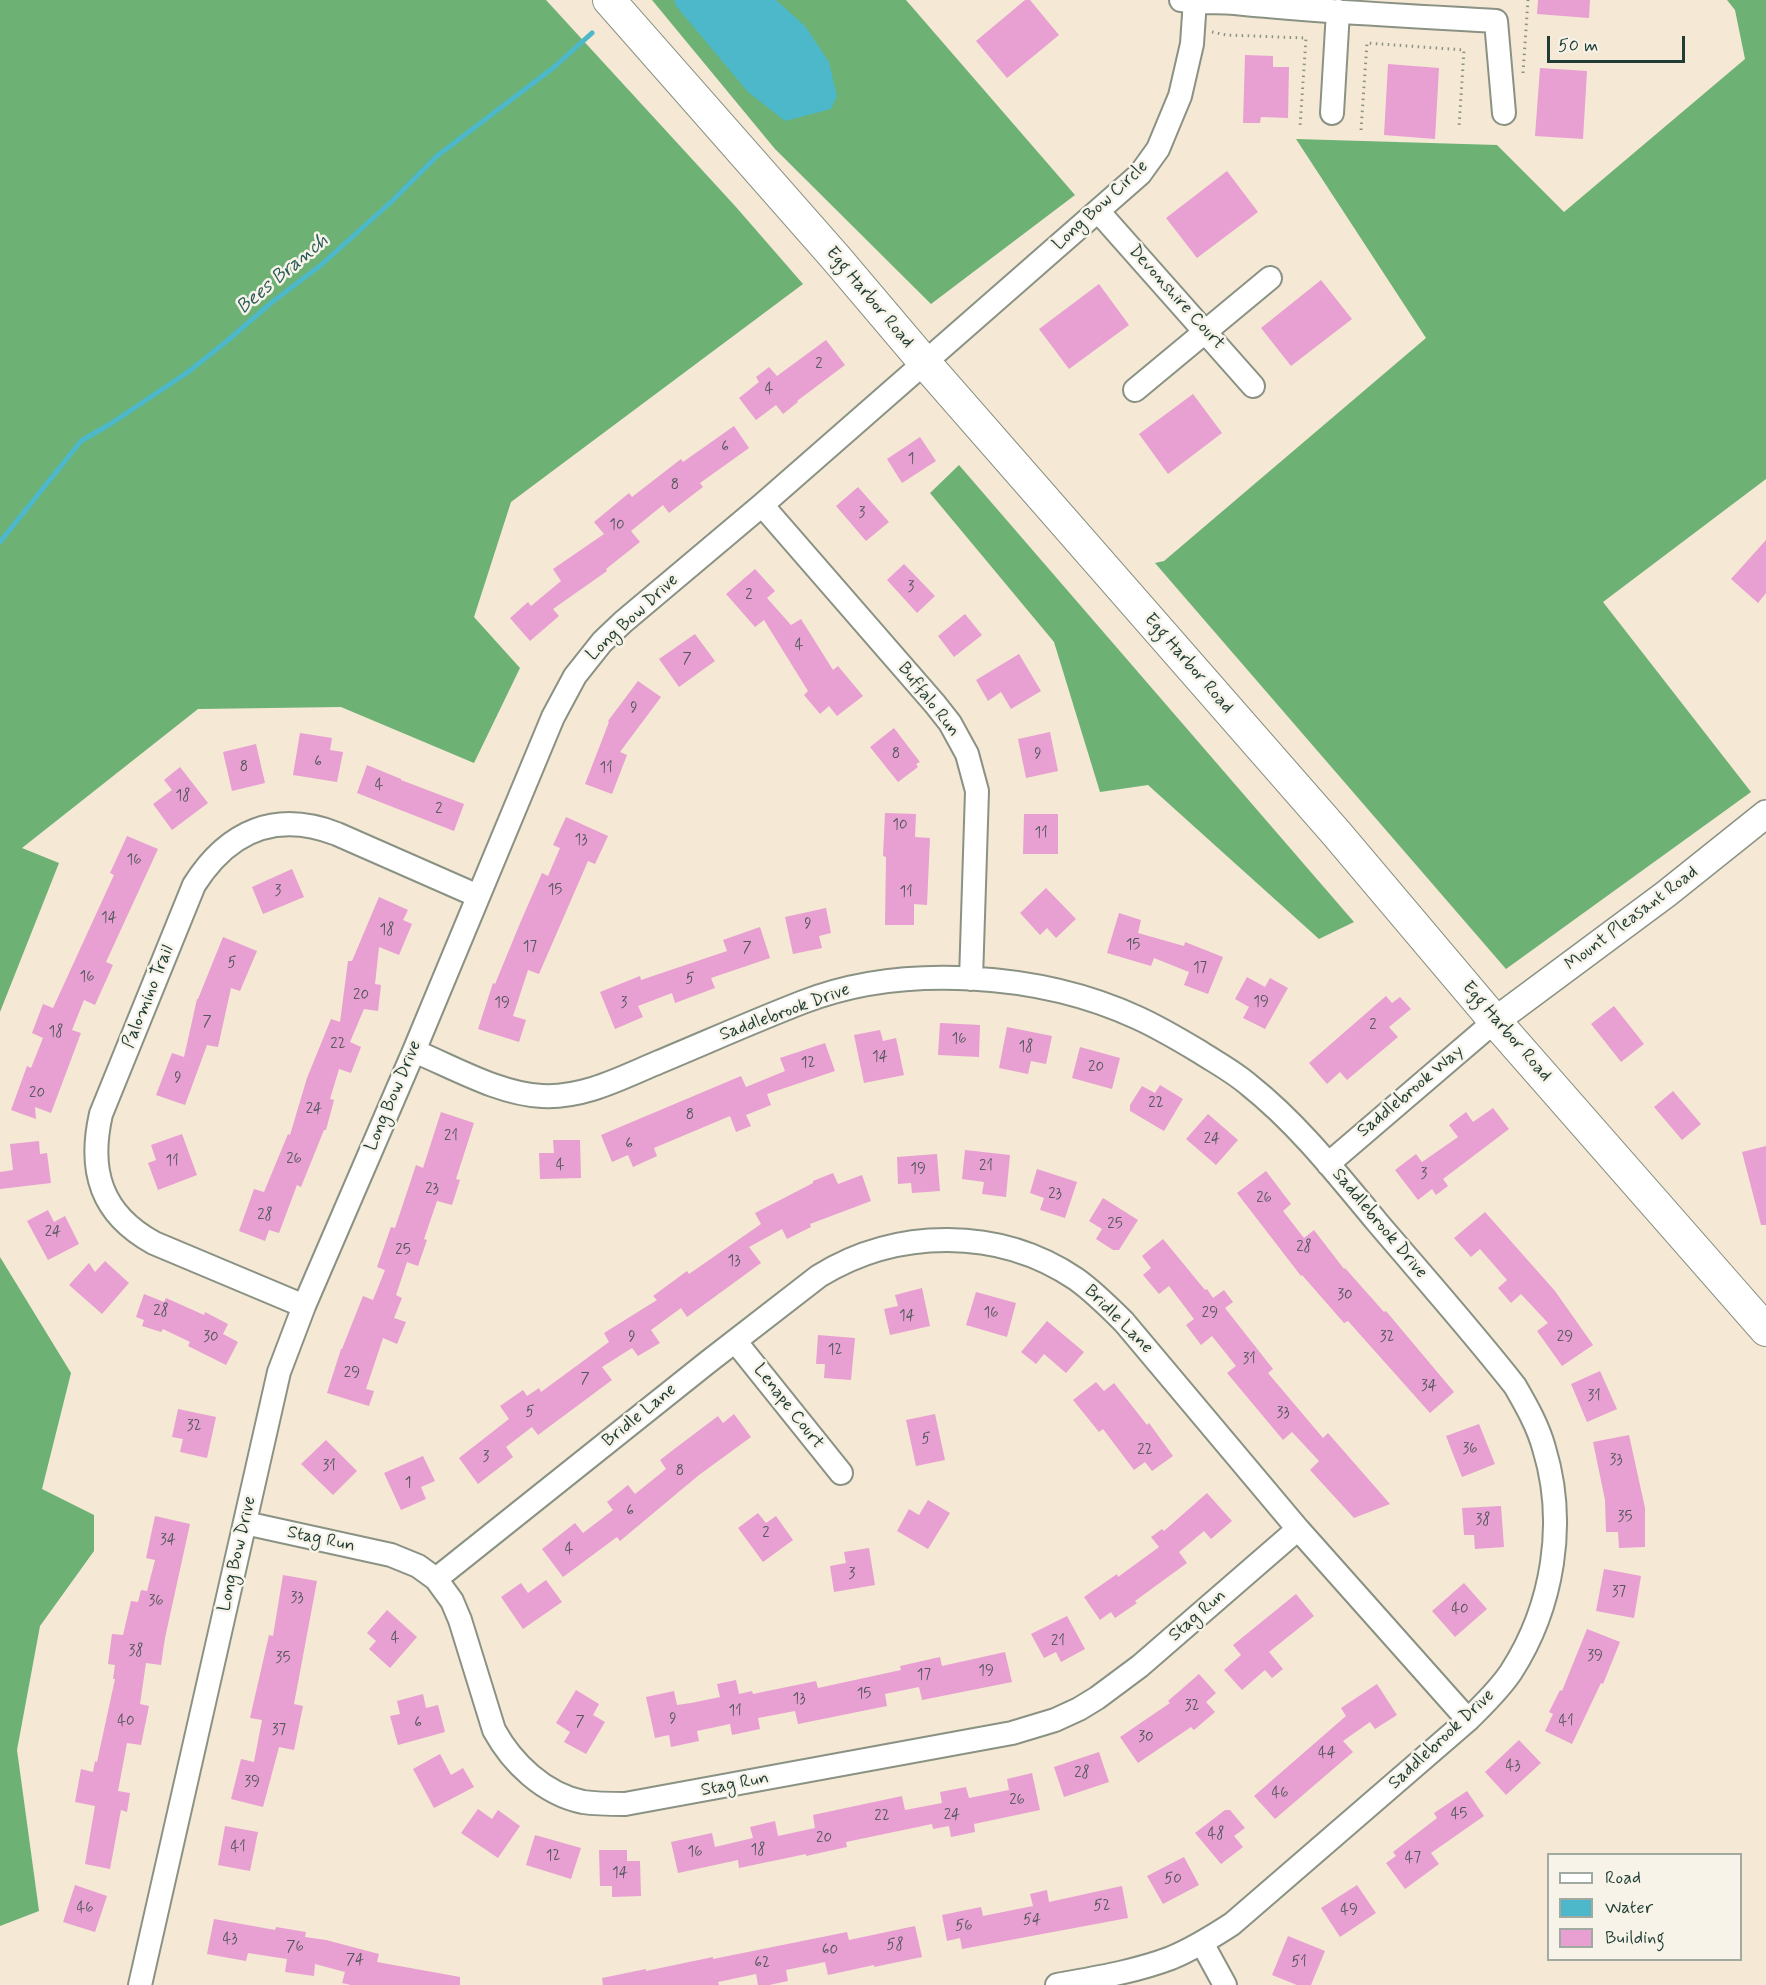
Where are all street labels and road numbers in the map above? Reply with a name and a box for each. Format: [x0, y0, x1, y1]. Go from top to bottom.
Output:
street label: Long Bow Circle [1049, 156, 1153, 256]
street label: Devonshire Court [1123, 241, 1229, 355]
street label: Egg Harbor Road [820, 243, 918, 353]
street label: Long Bow Drive [583, 570, 683, 666]
street label: Egg Harbor Road [1139, 610, 1237, 718]
street label: Buffalo Run [892, 658, 964, 742]
street label: Mount Pleasant Road [1561, 862, 1703, 976]
street label: Palomino Trail [119, 942, 179, 1052]
street label: Egg Harbor Road [1457, 978, 1555, 1086]
street label: Saddlebrook Drive [717, 979, 853, 1047]
street label: Long Bow Drive [361, 1038, 427, 1154]
street label: Saddlebrook Way [1353, 1041, 1469, 1143]
street label: Saddlebrook Drive [1327, 1165, 1431, 1283]
street label: Bridle Lane [1079, 1281, 1157, 1359]
street label: Lenape Court [748, 1360, 828, 1454]
street label: Bridle Lane [599, 1380, 681, 1452]
street label: Long Bow Drive [214, 1494, 262, 1614]
street label: Stag Run [285, 1522, 357, 1558]
street label: Stag Run [1165, 1585, 1231, 1647]
street label: Saddlebrook Drive [1385, 1685, 1499, 1795]
street label: Stag Run [699, 1768, 771, 1802]

